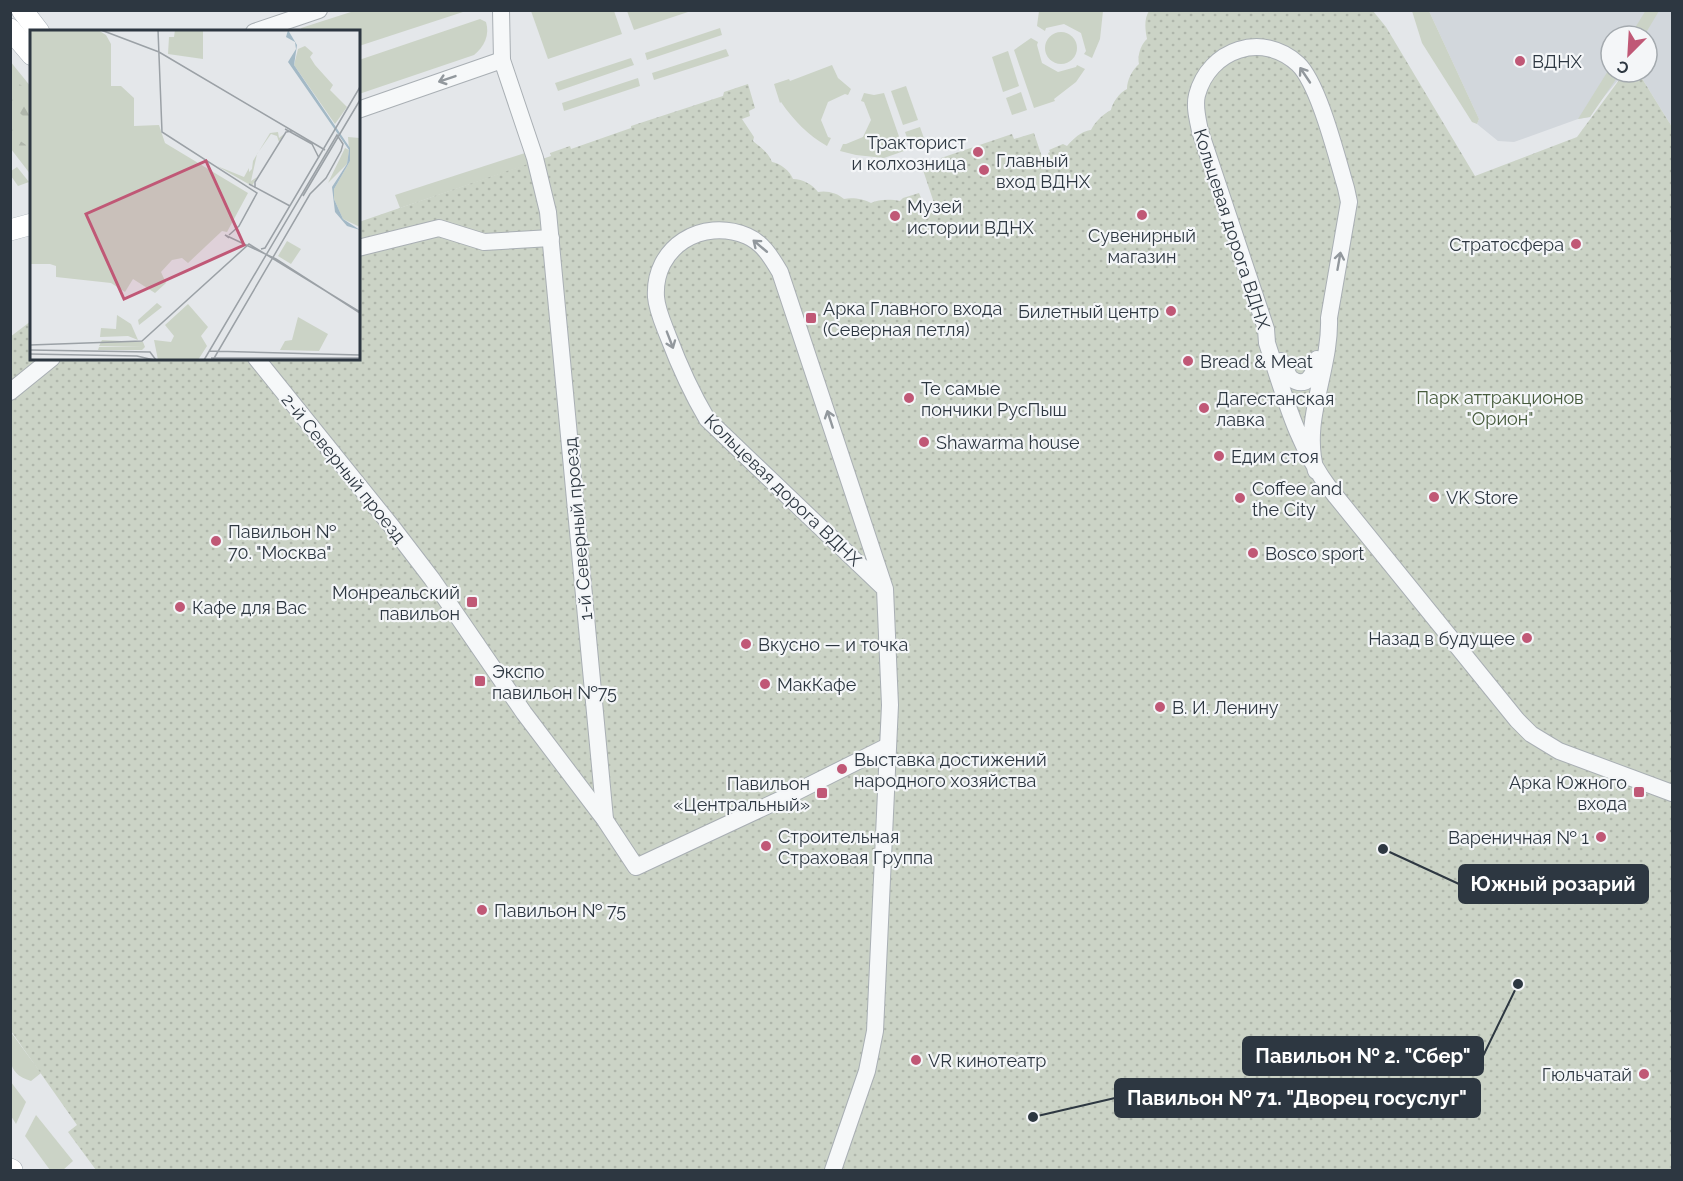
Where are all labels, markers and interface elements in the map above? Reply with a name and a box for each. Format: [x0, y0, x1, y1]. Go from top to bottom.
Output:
north arrow [1599, 24, 1659, 84]
inset map [30, 30, 360, 360]
place label: ВДНХ [1532, 51, 1583, 72]
marker: ВДНХ [1513, 54, 1527, 68]
text: С [1614, 56, 1632, 78]
one-way arrow [1299, 67, 1311, 83]
one-way arrow [438, 74, 457, 85]
street label: Кольцевая дорога ВДНХ [1190, 126, 1275, 332]
place label: Тракторист и колхозница [851, 132, 966, 174]
marker: Тракторист и колхозница [971, 145, 985, 159]
place label: Главный вход ВДНХ [996, 150, 1091, 192]
marker: Главный вход ВДНХ [977, 163, 991, 177]
place label: Музей истории ВДНХ [907, 196, 1035, 238]
marker: Сувенирный магазин [1135, 208, 1149, 222]
marker: Музей истории ВДНХ [888, 209, 902, 223]
place label: Сувенирный магазин [1088, 225, 1196, 267]
place label: Стратосфера [1449, 234, 1564, 255]
marker: Стратосфера [1569, 237, 1583, 251]
one-way arrow [752, 239, 768, 252]
one-way arrow [1334, 252, 1345, 271]
place label: Арка Главного входа (Северная петля) [823, 298, 1002, 340]
place label: Билетный центр [1018, 301, 1159, 322]
marker: Билетный центр [1164, 304, 1178, 318]
marker: Арка Главного входа (Северная петля) [804, 311, 818, 325]
one-way arrow [665, 330, 676, 349]
place label: Bread & Meat [1200, 351, 1313, 372]
marker: Bread & Meat [1181, 354, 1195, 368]
place label: Те самые пончики РусПыш [921, 378, 1067, 420]
park label: Парк аттракционов "Орион" [1416, 387, 1584, 429]
place label: Дагестанская лавка [1216, 388, 1334, 430]
street label: 2-й Северный проезд [277, 389, 411, 547]
marker: Те самые пончики РусПыш [902, 391, 916, 405]
marker: Дагестанская лавка [1197, 401, 1211, 415]
street label: Кольцевая дорога ВДНХ [700, 410, 866, 571]
one-way arrow [823, 410, 834, 429]
place label: Shawarma house [936, 432, 1080, 453]
marker: Shawarma house [917, 435, 931, 449]
street label: 1-й Северный проезд [560, 436, 596, 622]
place label: Едим стоя [1231, 446, 1319, 467]
marker: Едим стоя [1212, 449, 1226, 463]
place label: Coffee and the City [1252, 478, 1342, 520]
place label: VK Store [1446, 487, 1519, 508]
marker: VK Store [1427, 490, 1441, 504]
marker: Coffee and the City [1233, 491, 1247, 505]
place label: Павильон № 70. "Москва" [228, 521, 337, 563]
marker: Павильон № 70. "Москва" [209, 534, 223, 548]
place label: Bosco sport [1265, 543, 1364, 564]
marker: Bosco sport [1246, 546, 1260, 560]
place label: Монреальский павильон [332, 582, 460, 624]
marker: Монреальский павильон [465, 595, 479, 609]
place label: Кафе для Вас [192, 597, 307, 618]
marker: Кафе для Вас [173, 600, 187, 614]
place label: Назад в будущее [1368, 628, 1515, 649]
marker: Назад в будущее [1520, 631, 1534, 645]
place label: Вкусно — и точка [758, 634, 908, 655]
marker: Вкусно — и точка [739, 637, 753, 651]
place label: Экспо павильон №75 [492, 661, 617, 703]
marker: Экспо павильон №75 [473, 674, 487, 688]
place label: МакКафе [777, 674, 857, 695]
marker: МакКафе [758, 677, 772, 691]
place label: В. И. Ленину [1172, 697, 1279, 718]
marker: В. И. Ленину [1153, 700, 1167, 714]
place label: Выставка достижений народного хозяйства [854, 749, 1047, 791]
marker: Выставка достижений народного хозяйства [835, 762, 849, 776]
place label: Арка Южного входа [1509, 772, 1627, 814]
place label: Павильон «Центральный» [673, 773, 810, 815]
marker: Арка Южного входа [1632, 785, 1646, 799]
marker: Павильон «Центральный» [815, 786, 829, 800]
place label: Строительная Страховая Группа [778, 826, 933, 868]
place label: Вареничная № 1 [1448, 827, 1589, 848]
marker: Вареничная № 1 [1594, 830, 1608, 844]
marker: Строительная Страховая Группа [759, 839, 773, 853]
callout: Южный розарий [1459, 865, 1648, 903]
text: Южный розарий [1471, 872, 1635, 896]
place label: Павильон № 75 [494, 900, 626, 921]
marker: Павильон № 75 [475, 903, 489, 917]
callout: Павильон № 2. "Сбер" [1243, 1037, 1483, 1075]
text: Павильон № 2. "Сбер" [1255, 1044, 1471, 1068]
place label: VR кинотеатр [928, 1050, 1046, 1071]
marker: VR кинотеатр [909, 1053, 923, 1067]
place label: Гюльчатай [1542, 1064, 1632, 1085]
marker: Гюльчатай [1637, 1067, 1651, 1081]
callout: Павильон № 71. "Дворец госуслуг" [1115, 1079, 1480, 1117]
text: Павильон № 71. "Дворец госуслуг" [1127, 1086, 1467, 1110]

